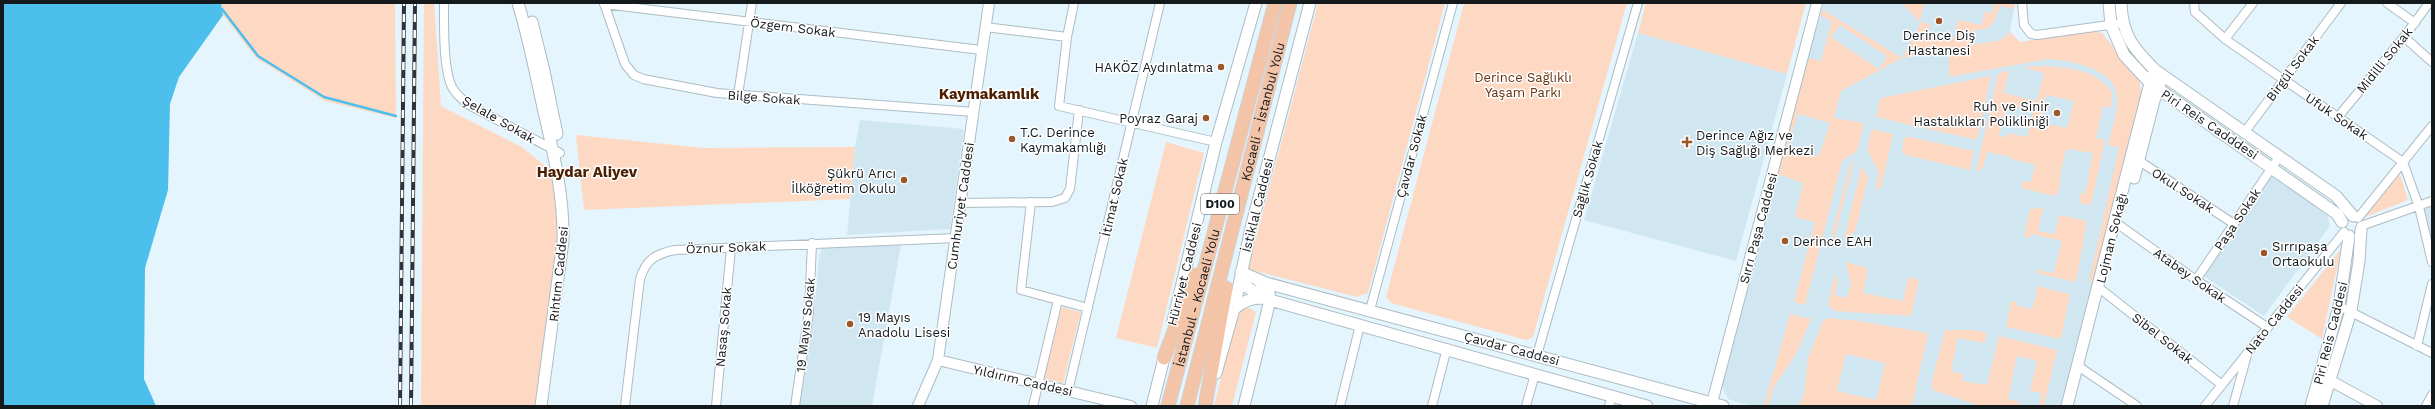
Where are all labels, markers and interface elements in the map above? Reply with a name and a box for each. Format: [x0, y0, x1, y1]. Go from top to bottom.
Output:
street label: Özgem Sokak [749, 15, 837, 40]
marker: Derince Diş Hastanesi [1934, 16, 1944, 26]
street label: Midilli Sokak [2353, 24, 2416, 96]
place label: Derince Diş Hastanesi [1903, 28, 1975, 58]
street label: Birgül Sokak [2263, 32, 2322, 104]
street label: Kocaeli - İstanbul Yolu [1238, 41, 1288, 182]
place label: HAKÖZ Aydınlatma [1094, 60, 1214, 75]
marker: HAKÖZ Aydınlatma [1216, 62, 1226, 72]
park label: Derince Sağlıklı Yaşam Parkı [1474, 70, 1572, 100]
district label: Kaymakamlık [939, 85, 1040, 103]
street label: Piri Reis Cadddesi [2158, 86, 2261, 162]
street label: Bilge Sokak [727, 87, 801, 108]
street label: Ufuk Sokak [2303, 90, 2371, 143]
street label: Şelale Sokak [460, 93, 538, 147]
place label: Ruh ve Sinir Hastalıkları Polikliniği [1913, 99, 2049, 129]
marker: Ruh ve Sinir Hastalıkları Polikliniği [2052, 108, 2062, 118]
place label: Poyraz Garaj [1119, 111, 1198, 126]
street label: Çavdar Sokak [1393, 112, 1430, 200]
marker: Poyraz Garaj [1201, 113, 1211, 123]
place label: T.C. Derince Kaymakamlığı [1020, 125, 1107, 155]
place label: Derince Ağız ve Diş Sağlığı Merkezi [1696, 128, 1814, 158]
marker: T.C. Derince Kaymakamlığı [1007, 134, 1017, 144]
marker: Derince Ağız ve Diş Sağlığı Merkezi [1681, 136, 1693, 148]
street label: Sağlık Sokak [1569, 138, 1606, 219]
street label: Cumhuriyet Caddesi [944, 141, 977, 271]
street label: İtimat Sokak [1098, 156, 1131, 238]
street label: İstiklal Caddesi [1239, 156, 1276, 254]
district label: Haydar Aliyev [537, 163, 638, 181]
street label: Okul Sokak [2149, 165, 2217, 216]
place label: Şükrü Arıcı İlköğretim Okulu [791, 166, 896, 196]
street label: Sırrı Paşa Caddesi [1736, 171, 1781, 285]
marker: Şükrü Arıcı İlköğretim Okulu [899, 175, 909, 185]
street label: Paşa Sokak [2211, 185, 2264, 253]
street label: Lojman Sokağı [2093, 192, 2130, 285]
road number: D100 [1201, 194, 1239, 214]
street label: Hürriyet Caddesi [1164, 221, 1205, 327]
street label: Rıhtım Caddesi [546, 225, 571, 323]
street label: İstanbul - Kocaeli Yolu [1172, 227, 1223, 369]
place label: Derince EAH [1793, 234, 1872, 249]
marker: Derince EAH [1780, 236, 1790, 246]
street label: Öznur Sokak [686, 239, 767, 256]
place label: Sırrıpaşa Ortaokulu [2272, 239, 2335, 269]
street label: Atabey Sokak [2151, 245, 2229, 306]
marker: Sırrıpaşa Ortaokulu [2259, 248, 2269, 258]
street label: 19 Mayıs Sokak [793, 276, 818, 373]
street label: Piri Reis Caddesi [2310, 280, 2351, 386]
street label: Nato Caddesi [2242, 282, 2307, 357]
street label: Nasaş Sokak [713, 286, 735, 368]
place label: 19 Mayıs Anadolu Lisesi [858, 310, 950, 340]
street label: Sibel Sokak [2129, 310, 2197, 367]
marker: 19 Mayıs Anadolu Lisesi [845, 319, 855, 329]
street label: Çavdar Caddesi [1463, 329, 1561, 368]
street label: Yıldırım Caddesi [972, 362, 1074, 399]

